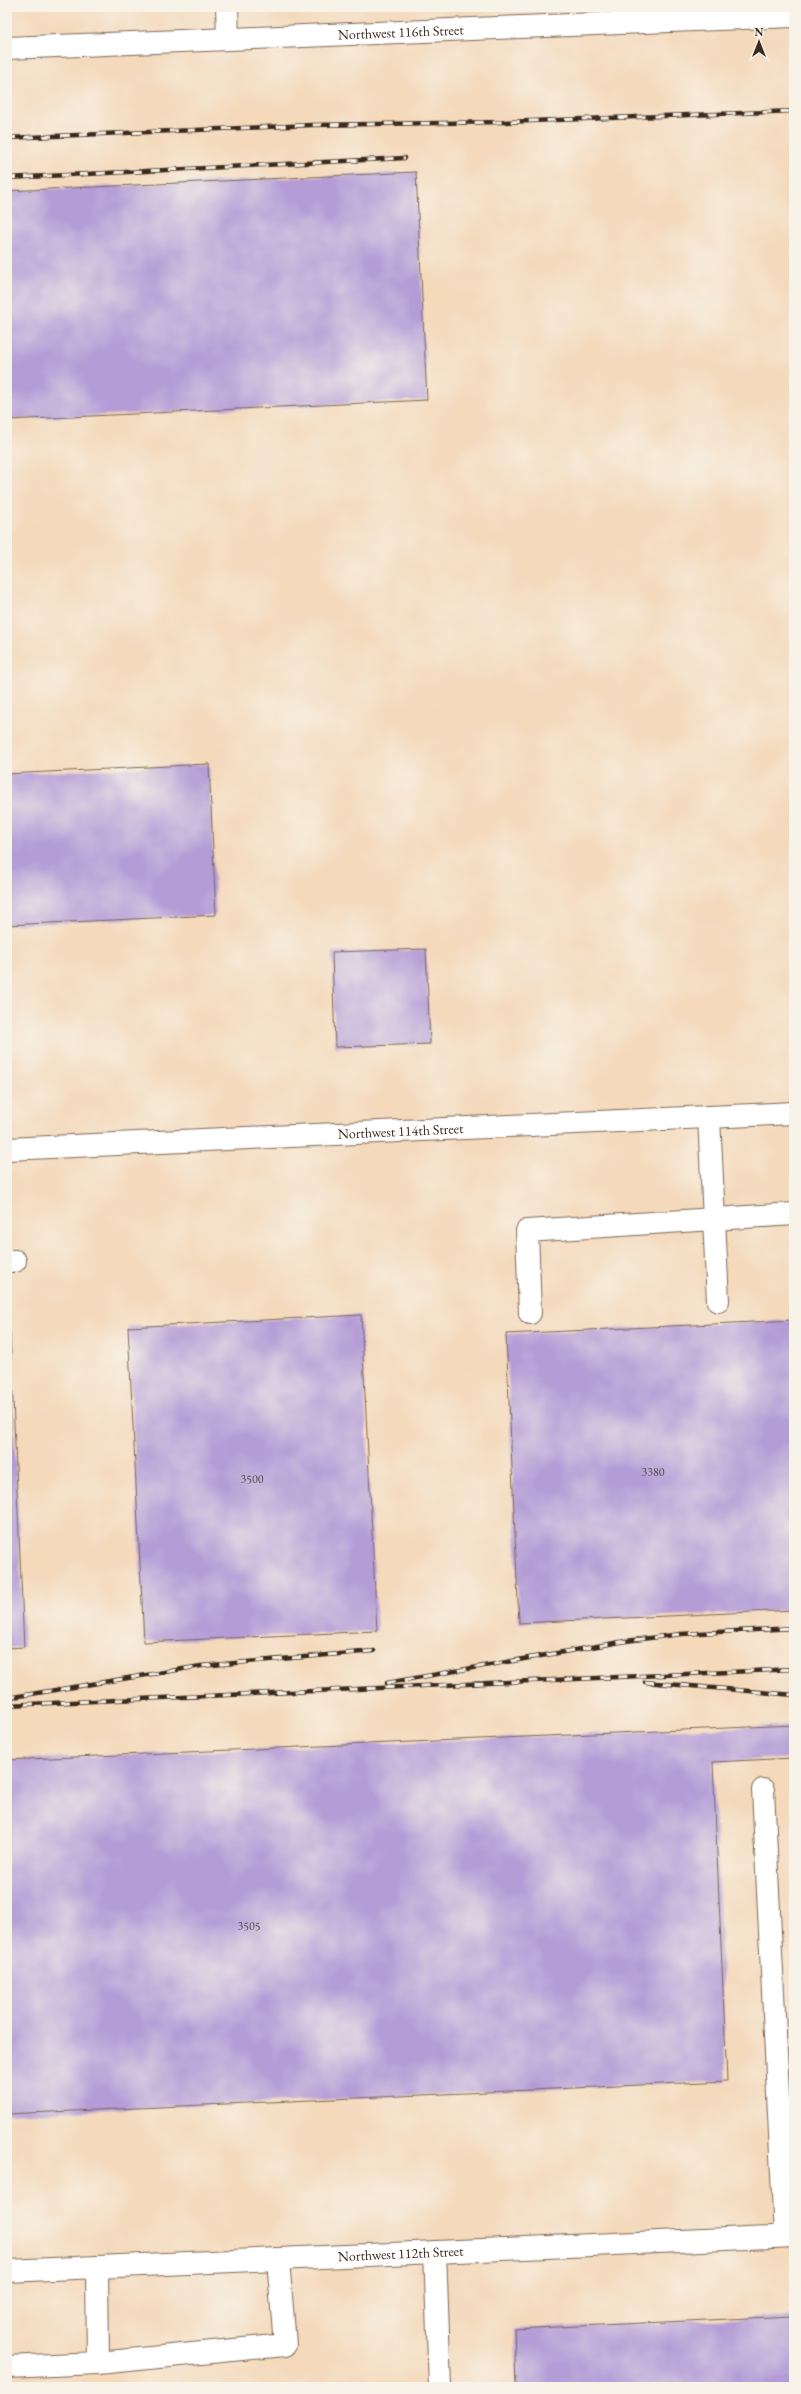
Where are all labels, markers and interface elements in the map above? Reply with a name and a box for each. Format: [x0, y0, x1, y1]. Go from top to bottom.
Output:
street label: Northwest 116th Street [337, 20, 465, 44]
north arrow [739, 22, 779, 62]
text: N [755, 25, 764, 39]
street label: Northwest 114th Street [337, 1119, 464, 1143]
house number: 3380 [641, 1464, 665, 1480]
house number: 3500 [240, 1471, 264, 1487]
house number: 3505 [237, 1918, 261, 1934]
street label: Northwest 112th Street [337, 2242, 465, 2265]

